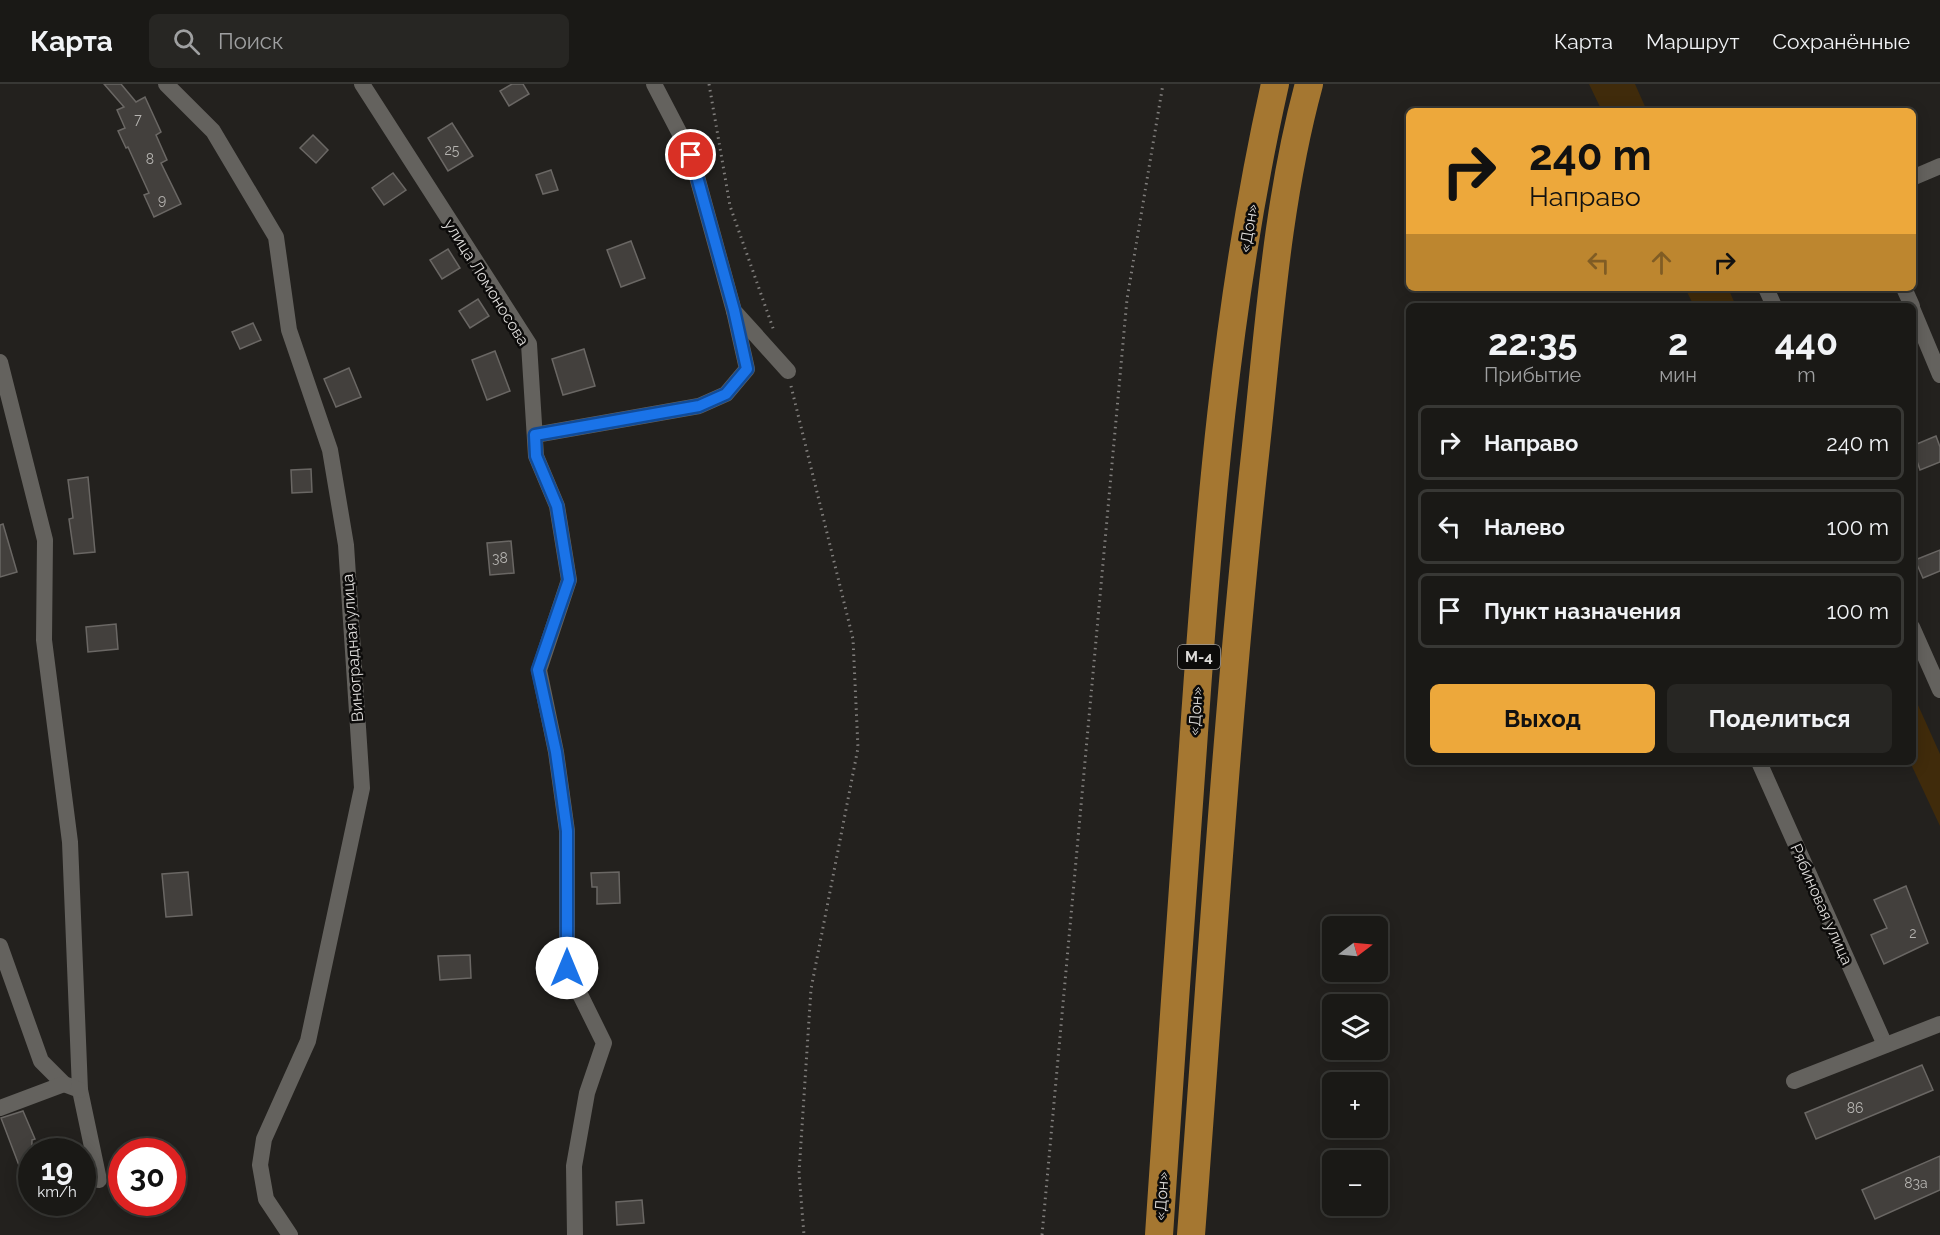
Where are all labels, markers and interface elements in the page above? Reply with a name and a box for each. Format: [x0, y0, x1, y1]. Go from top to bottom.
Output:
search box [149, 14, 569, 68]
text: Карта [30, 25, 113, 58]
icon: search [170, 25, 203, 58]
text: Поиск [218, 28, 283, 54]
text: Карта [1554, 29, 1613, 54]
text: Маршрут [1646, 29, 1739, 54]
text: Сохранённые [1772, 29, 1910, 54]
house number: 7 [134, 111, 142, 127]
pin [665, 129, 716, 180]
text: 240 m [1529, 131, 1652, 180]
icon: right [1430, 132, 1508, 210]
icon: arrive [674, 138, 707, 171]
house number: 25 [445, 142, 460, 158]
house number: 8 [146, 151, 154, 167]
text: Направо [1529, 181, 1641, 212]
house number: 9 [158, 192, 166, 208]
street label: «Дон» [1235, 202, 1262, 254]
street label: улица Ломоносова [440, 215, 533, 349]
icon: left [1582, 246, 1615, 279]
icon: ahead [1645, 246, 1678, 279]
icon: right [1708, 246, 1741, 279]
text: 22:35 [1488, 321, 1577, 363]
text: 2 [1668, 321, 1688, 363]
text: 440 [1775, 321, 1838, 363]
text: Прибытие [1484, 363, 1581, 387]
text: мин [1659, 363, 1697, 387]
text: m [1797, 363, 1816, 387]
icon: right [1433, 426, 1466, 459]
text: Направо [1484, 430, 1578, 456]
text: 240 m [1826, 430, 1889, 456]
icon: left [1433, 510, 1466, 543]
text: Налево [1484, 514, 1565, 540]
text: 100 m [1827, 514, 1889, 540]
house number: 38 [492, 550, 508, 566]
street label: Виноградная улица [338, 573, 367, 723]
icon: arrive [1433, 594, 1466, 627]
text: Пункт назначения [1484, 598, 1681, 624]
text: 100 m [1827, 598, 1889, 624]
road number: М-4 [1178, 645, 1220, 669]
button: Выход [1430, 684, 1655, 753]
button: Поделиться [1667, 684, 1892, 753]
street label: «Дон» [1184, 686, 1207, 736]
street label: Рябиновая улица [1786, 841, 1857, 968]
north arrow [1322, 916, 1388, 982]
map controls [1322, 916, 1388, 1216]
house number: 2 [1909, 925, 1917, 941]
position arrow [535, 936, 599, 1000]
button: layers [1322, 994, 1388, 1060]
button: + [1322, 1072, 1388, 1138]
house number: 86 [1847, 1100, 1863, 1116]
speed limit sign: 30 [108, 1138, 186, 1216]
button: − [1322, 1150, 1388, 1216]
text: 19 [41, 1152, 73, 1187]
street label: «Дон» [1150, 1171, 1173, 1221]
house number: 83а [1904, 1175, 1928, 1191]
text: km/h [37, 1183, 77, 1201]

